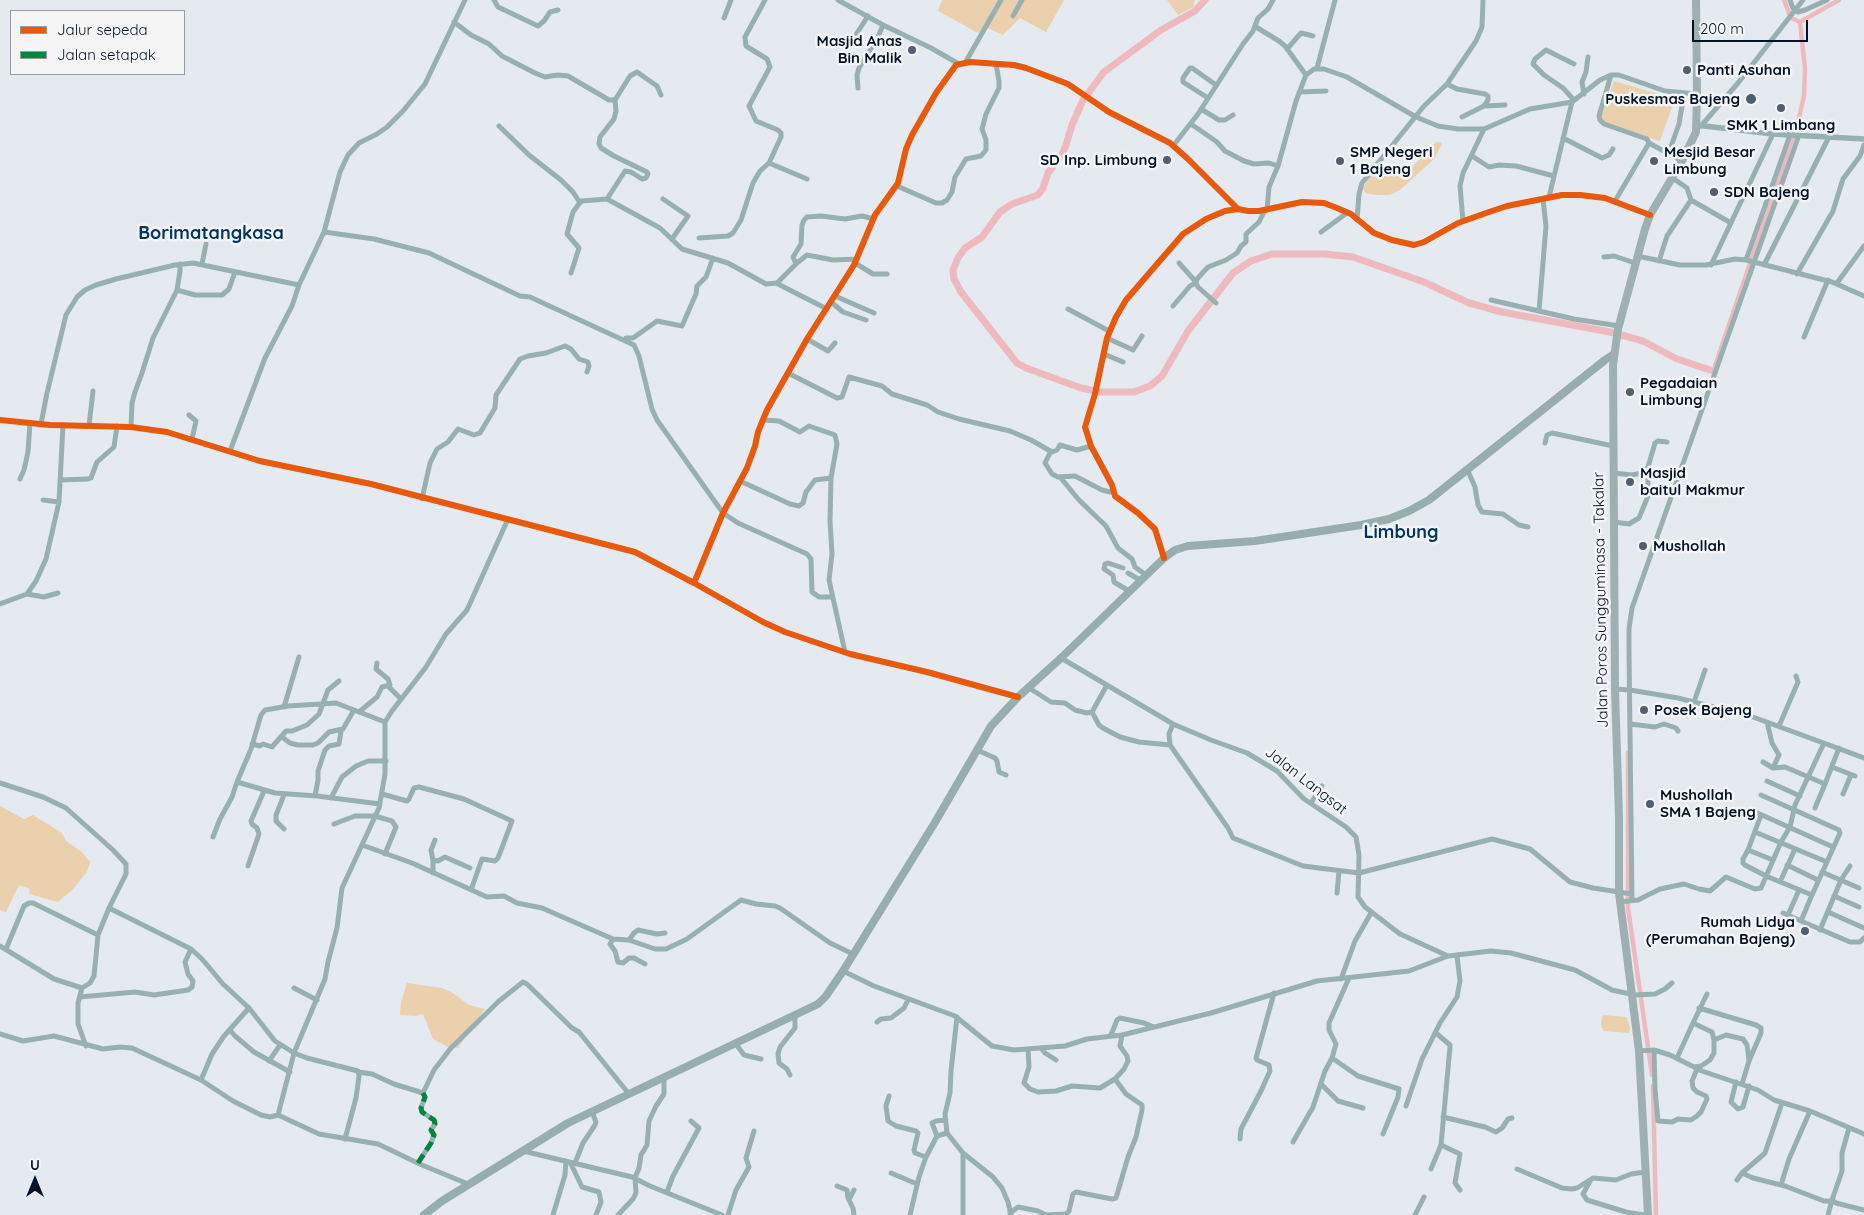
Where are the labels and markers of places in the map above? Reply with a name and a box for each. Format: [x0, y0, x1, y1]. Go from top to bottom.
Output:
place label: Masjid Anas Bin Malik [817, 32, 902, 67]
marker: Masjid Anas Bin Malik [906, 44, 918, 56]
place label: Panti Asuhan [1697, 61, 1791, 79]
marker: Panti Asuhan [1681, 64, 1693, 76]
place label: Puskesmas Bajeng [1605, 90, 1740, 108]
marker: Puskesmas Bajeng [1744, 92, 1758, 106]
marker: SMK 1 Limbang [1775, 102, 1787, 114]
place label: SMK 1 Limbang [1727, 116, 1835, 134]
place label: SMP Negeri 1 Bajeng [1350, 143, 1432, 178]
place label: Mesjid Besar Limbung [1664, 143, 1756, 178]
place label: SD Inp. Limbung [1040, 151, 1157, 169]
marker: SD Inp. Limbung [1161, 154, 1173, 166]
marker: SMP Negeri 1 Bajeng [1334, 155, 1346, 167]
marker: Mesjid Besar Limbung [1648, 155, 1660, 167]
place label: SDN Bajeng [1724, 183, 1810, 201]
marker: SDN Bajeng [1708, 186, 1720, 198]
place label: Pegadaian Limbung [1640, 374, 1717, 409]
marker: Pegadaian Limbung [1624, 386, 1636, 398]
place label: Masjid baitul Makmur [1640, 464, 1745, 499]
marker: Masjid baitul Makmur [1624, 476, 1636, 488]
place label: Mushollah [1653, 537, 1726, 555]
marker: Mushollah [1637, 540, 1649, 552]
place label: Posek Bajeng [1654, 701, 1752, 719]
marker: Posek Bajeng [1638, 704, 1650, 716]
place label: Mushollah SMA 1 Bajeng [1660, 786, 1756, 821]
marker: Mushollah SMA 1 Bajeng [1644, 798, 1656, 810]
place label: Rumah Lidya (Perumahan Bajeng) [1646, 913, 1795, 948]
marker: Rumah Lidya (Perumahan Bajeng) [1799, 925, 1811, 937]

